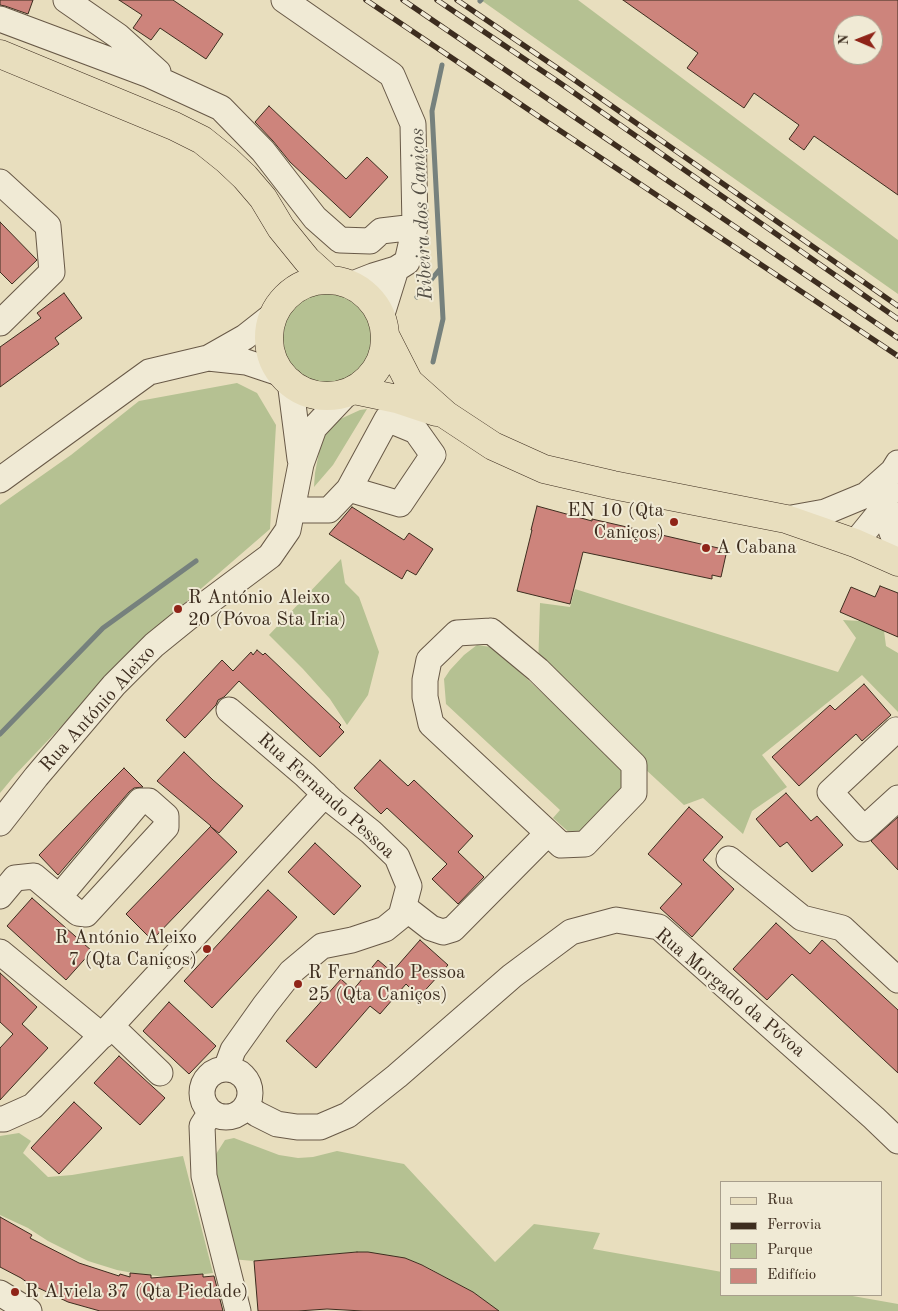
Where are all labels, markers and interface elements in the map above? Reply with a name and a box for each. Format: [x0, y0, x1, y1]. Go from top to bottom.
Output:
north arrow [833, 15, 883, 65]
text: N [837, 34, 851, 45]
water label: Ribeira dos Caniços [405, 127, 439, 301]
place label: EN 10 (Qta Caniços) [567, 500, 664, 544]
marker: EN 10 (Qta Caniços) [668, 516, 680, 528]
place label: A Cabana [716, 537, 797, 559]
marker: A Cabana [700, 542, 712, 554]
place label: R António Aleixo 20 (Póvoa Sta Iria) [188, 587, 346, 631]
marker: R António Aleixo 20 (Póvoa Sta Iria) [172, 603, 184, 615]
street label: Rua António Aleixo [35, 641, 161, 777]
street label: Rua Fernando Pessoa [253, 728, 399, 864]
street label: Rua Morgado da Póvoa [650, 924, 810, 1062]
place label: R António Aleixo 7 (Qta Caniços) [55, 927, 197, 971]
marker: R António Aleixo 7 (Qta Caniços) [201, 943, 213, 955]
place label: R Fernando Pessoa 25 (Qta Caniços) [308, 962, 465, 1006]
marker: R Fernando Pessoa 25 (Qta Caniços) [292, 978, 304, 990]
legend [720, 1181, 883, 1296]
text: Rua [767, 1193, 793, 1208]
text: Ferrovia [767, 1218, 821, 1233]
text: Parque [767, 1243, 813, 1258]
text: Edifício [767, 1268, 816, 1283]
place label: R Alviela 37 (Qta Piedade) [25, 1281, 248, 1303]
marker: R Alviela 37 (Qta Piedade) [9, 1286, 21, 1298]

